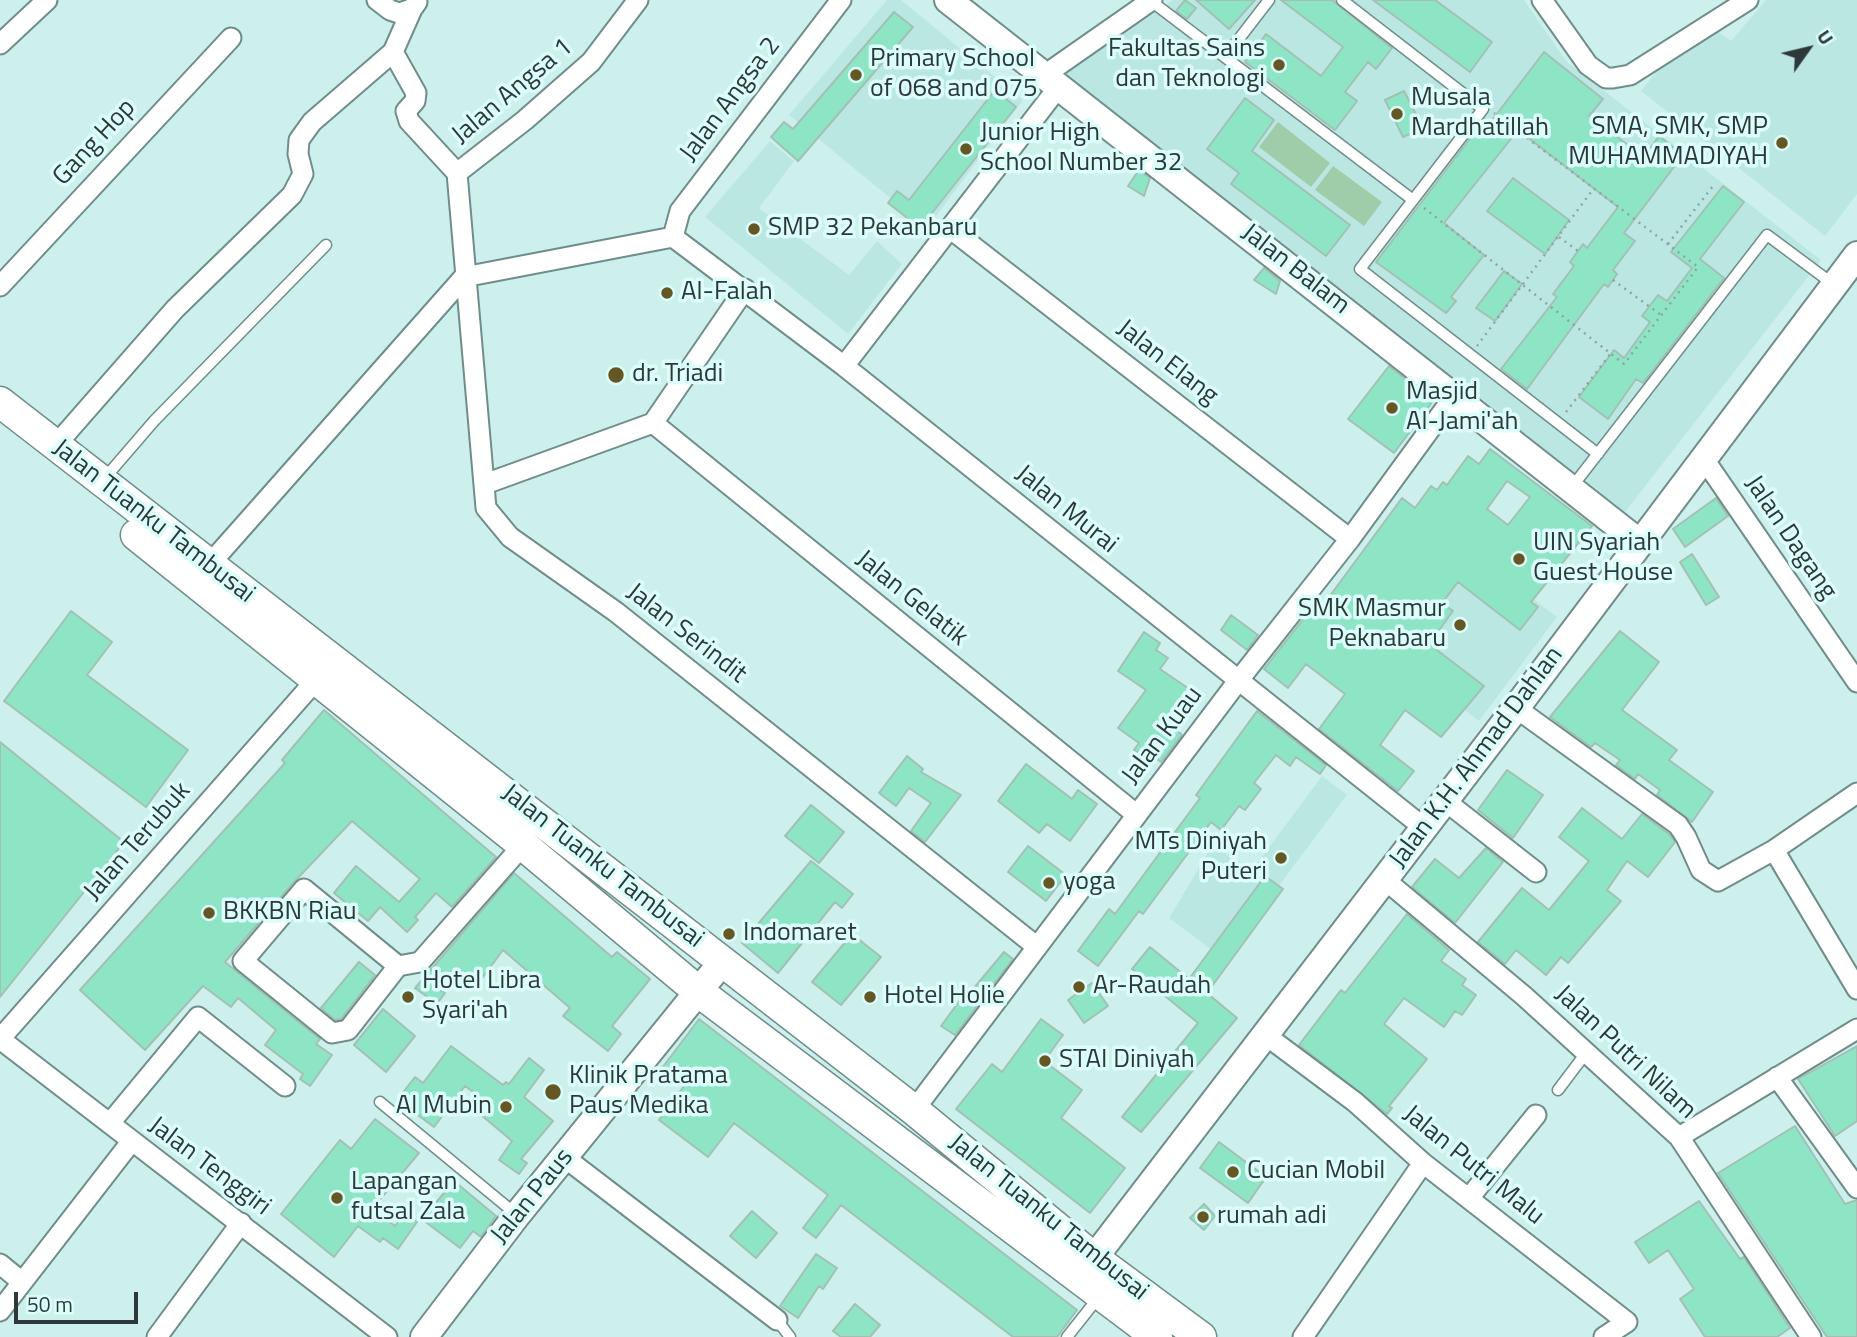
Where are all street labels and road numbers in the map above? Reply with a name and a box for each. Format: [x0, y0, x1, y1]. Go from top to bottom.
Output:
street label: Jalan Angsa 2 [674, 32, 788, 168]
street label: Jalan Angsa 1 [446, 33, 580, 151]
street label: Gang Hop [47, 93, 143, 193]
street label: Jalan Balam [1235, 218, 1355, 322]
street label: Jalan Elang [1110, 314, 1224, 412]
street label: Jalan Tuanku Tambusai [46, 433, 260, 611]
street label: Jalan Murai [1009, 459, 1123, 561]
street label: Jalan Dagang [1737, 470, 1843, 606]
street label: Jalan Gelatik [849, 544, 973, 654]
street label: Jalan Serindit [620, 577, 752, 691]
street label: Jalan K.H. Ahmad Dahlan [1384, 641, 1570, 875]
street label: Jalan Kuau [1116, 681, 1210, 791]
street label: Jalan Terubuk [78, 777, 198, 907]
street label: Jalan Tuanku Tambusai [495, 778, 709, 956]
street label: Jalan Putri Nilam [1548, 980, 1702, 1126]
street label: Jalan Putri Malu [1396, 1100, 1550, 1232]
street label: Jalan Tenggiri [142, 1111, 276, 1223]
street label: Jalan Tuanku Tambusai [942, 1128, 1154, 1308]
street label: Jalan Paus [485, 1143, 581, 1251]

